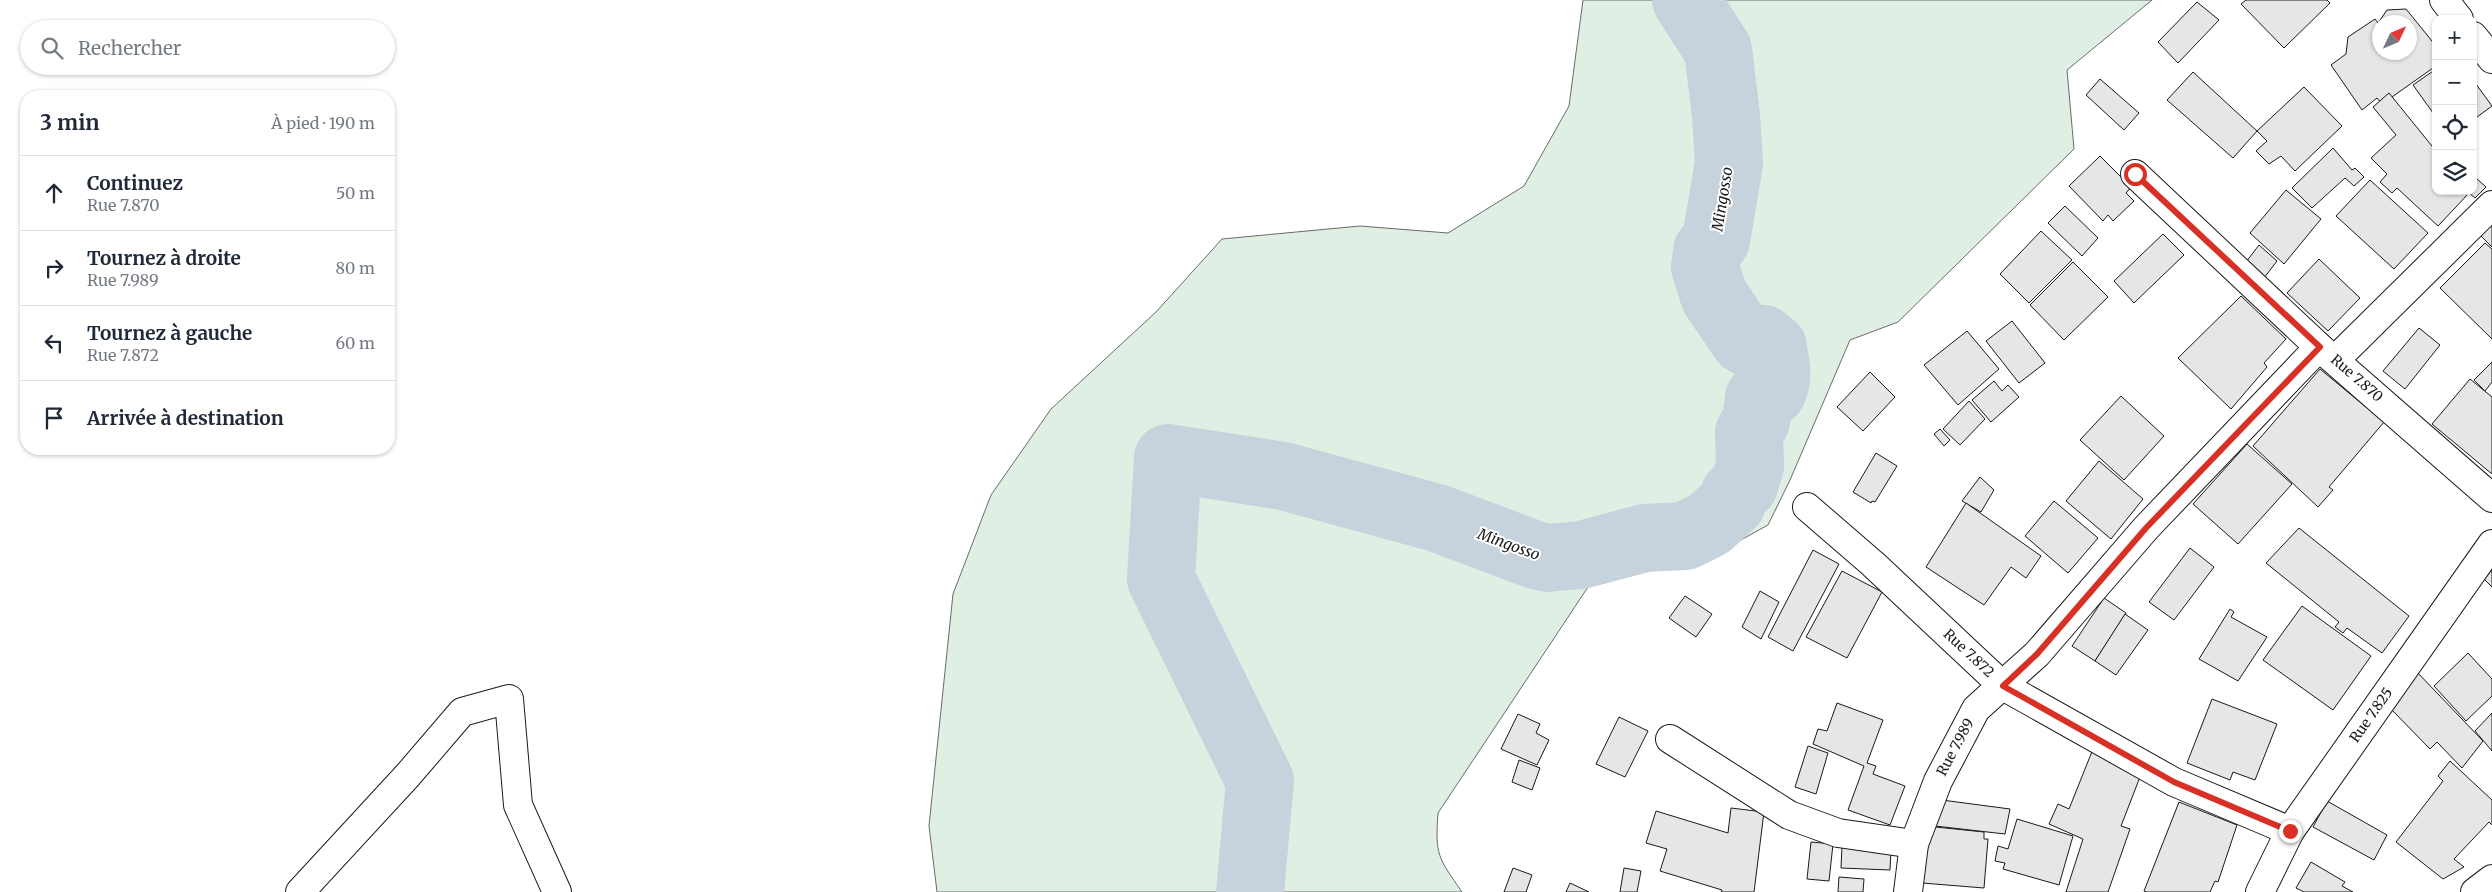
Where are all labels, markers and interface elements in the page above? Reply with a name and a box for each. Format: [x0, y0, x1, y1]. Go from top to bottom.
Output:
north arrow [2372, 15, 2417, 60]
map controls [2432, 15, 2477, 195]
button: + [2432, 15, 2477, 60]
search box [20, 20, 395, 75]
icon: search [38, 34, 66, 62]
text: Rechercher [78, 36, 181, 60]
button: − [2432, 60, 2477, 105]
button: locate [2432, 105, 2477, 150]
text: 3 min [40, 109, 99, 136]
text: À pied · 190 m [271, 113, 375, 133]
button: layers [2432, 150, 2477, 195]
route start [2124, 163, 2147, 186]
water label: Mingosso [1707, 165, 1736, 234]
text: Continuez [87, 171, 183, 195]
icon: ahead [40, 179, 68, 207]
text: 50 m [336, 183, 375, 203]
text: Rue 7.870 [87, 195, 160, 215]
text: Tournez à droite [87, 246, 241, 270]
icon: right [40, 254, 68, 282]
text: 80 m [336, 258, 375, 278]
text: Rue 7.989 [87, 270, 159, 290]
text: Tournez à gauche [87, 321, 252, 345]
icon: left [40, 329, 68, 357]
text: 60 m [335, 333, 375, 353]
text: Rue 7.872 [87, 345, 159, 365]
street label: Rue 7.870 [2327, 350, 2387, 406]
icon: arrive [40, 404, 68, 432]
text: Arrivée à destination [87, 406, 284, 430]
water label: Mingosso [1474, 524, 1543, 564]
street label: Rue 7.872 [1940, 625, 1998, 681]
street label: Rue 7.825 [2346, 684, 2396, 746]
street label: Rue 7.989 [1932, 715, 1978, 779]
route end [2279, 820, 2302, 843]

